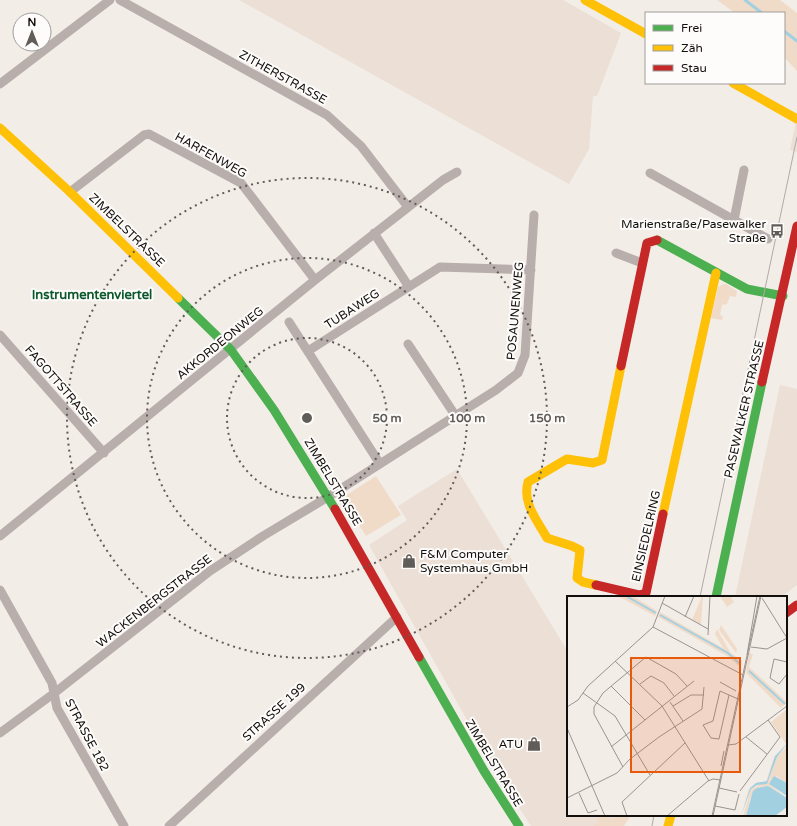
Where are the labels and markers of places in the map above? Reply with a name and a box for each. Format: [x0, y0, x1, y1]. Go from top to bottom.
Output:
place label: Marienstraße/Pasewalker Straße [621, 217, 766, 245]
bus stop icon: Marienstraße/Pasewalker Straße [769, 223, 785, 239]
centre of rings [300, 411, 314, 425]
place label: F&M Computer Systemhaus GmbH [420, 547, 528, 575]
shop icon: F&M Computer Systemhaus GmbH [401, 553, 417, 569]
shop icon: ATU [526, 736, 542, 752]
place label: ATU [498, 737, 523, 751]

